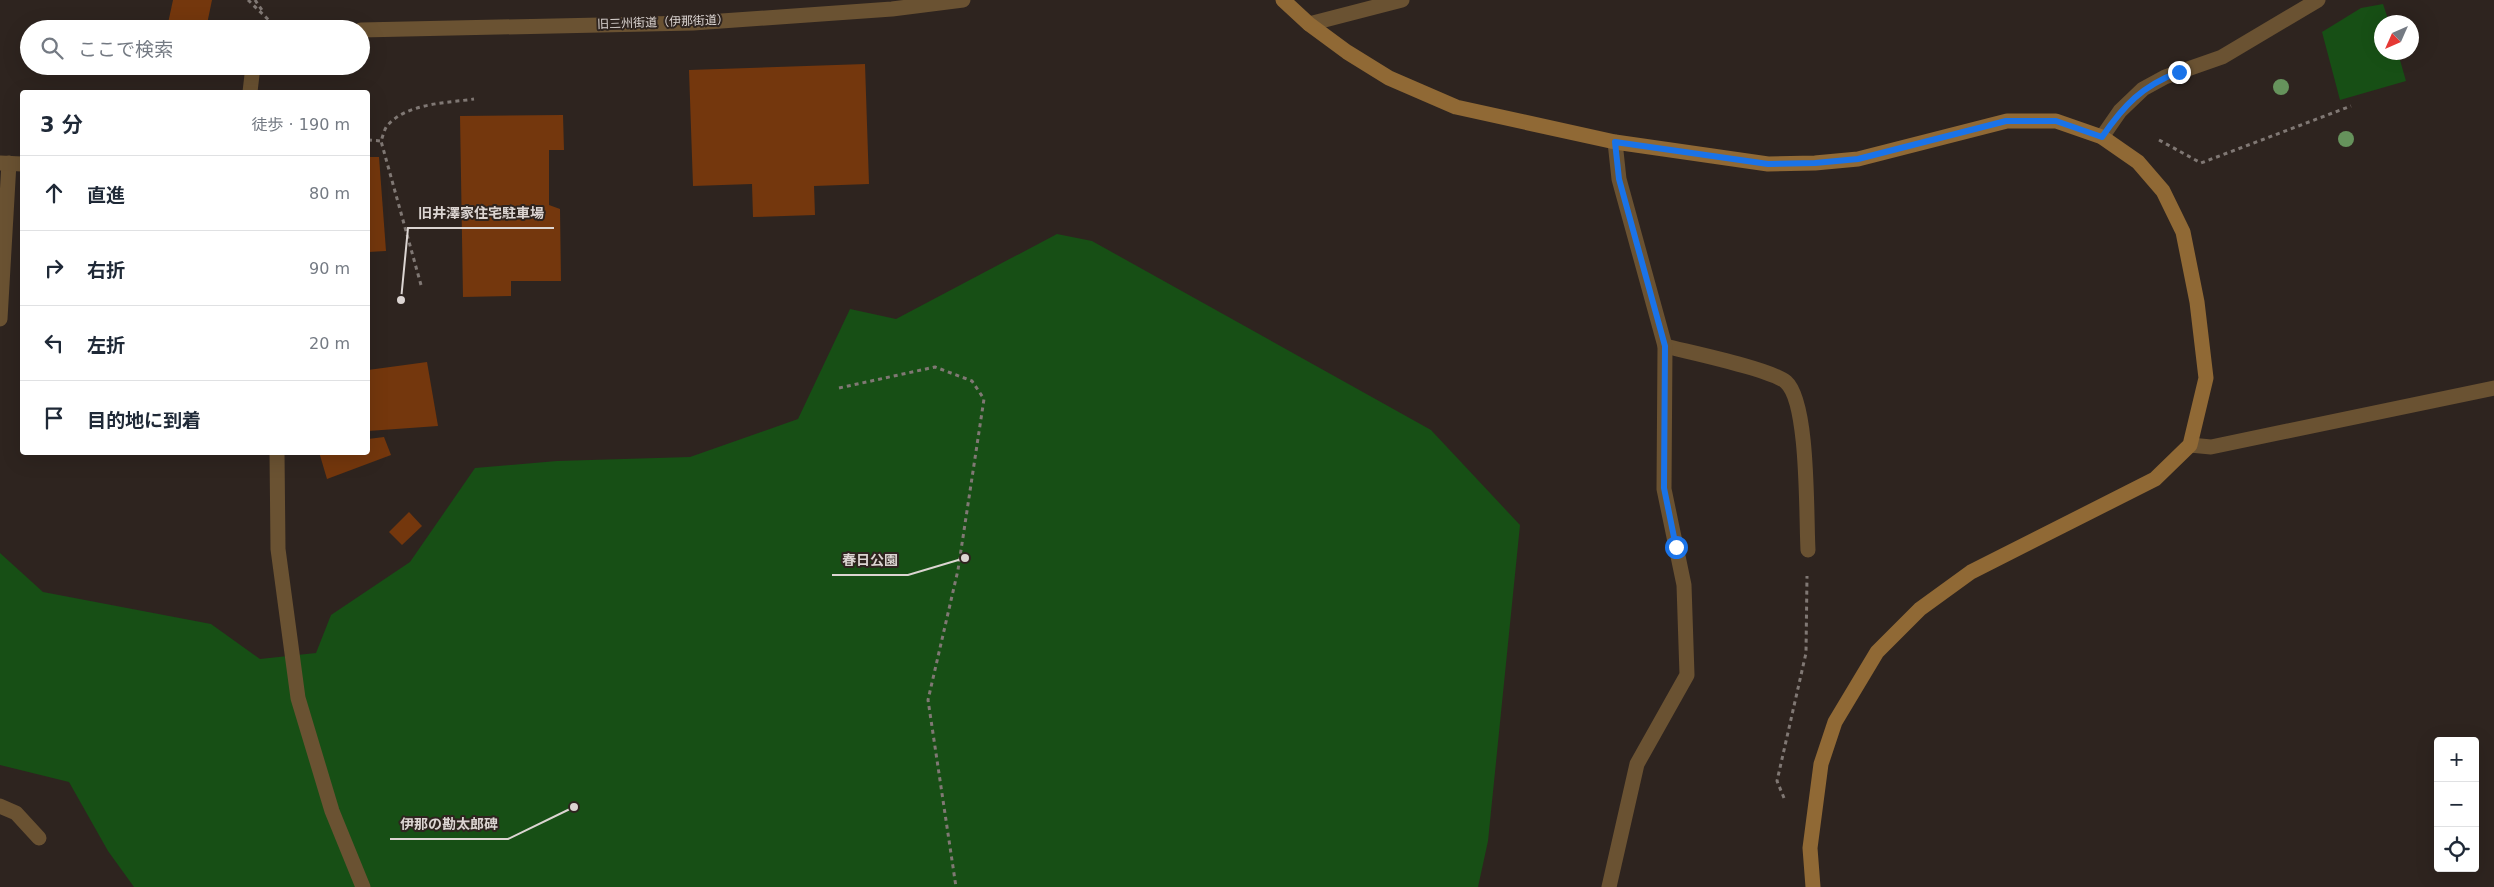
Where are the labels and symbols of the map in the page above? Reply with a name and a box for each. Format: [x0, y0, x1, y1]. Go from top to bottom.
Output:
street label: 旧三州街道（伊那街道） [597, 13, 729, 31]
north arrow [2374, 15, 2419, 60]
route end [2168, 61, 2191, 84]
callout: 旧井澤家住宅駐車場 [408, 199, 554, 228]
text: 旧井澤家住宅駐車場 [418, 205, 544, 221]
route start [1665, 536, 1688, 559]
callout: 春日公園 [832, 546, 908, 575]
text: 春日公園 [842, 552, 898, 568]
callout: 伊那の勘太郎碑 [390, 810, 508, 839]
text: 伊那の勘太郎碑 [400, 816, 498, 832]

